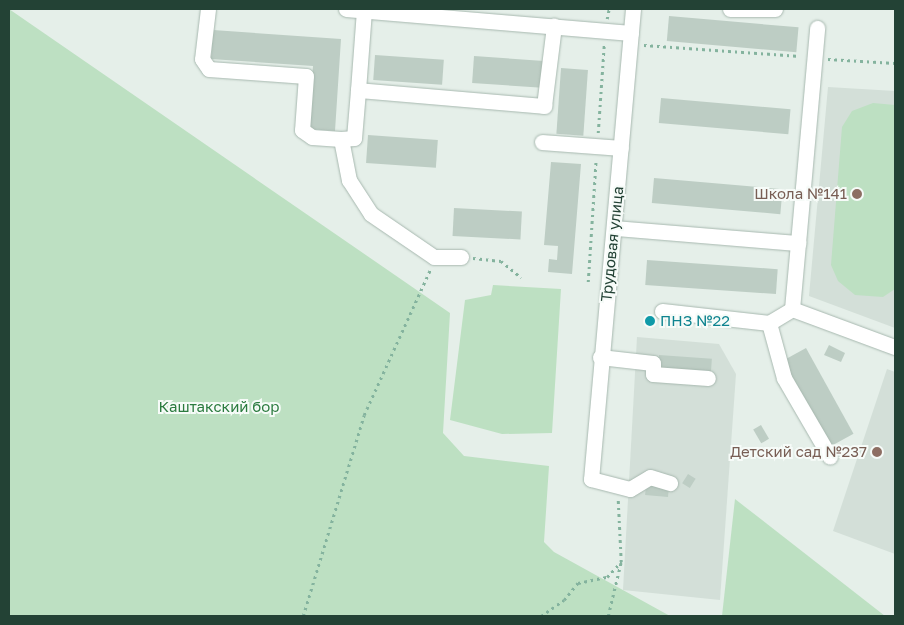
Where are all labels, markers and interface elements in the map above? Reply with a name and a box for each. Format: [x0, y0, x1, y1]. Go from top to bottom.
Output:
street label: Трудовая улица [597, 185, 627, 303]
place label: Школа №141 [754, 185, 847, 203]
marker: Школа №141 [851, 188, 863, 200]
place label: ПНЗ №22 [660, 312, 730, 330]
marker: ПНЗ №22 [644, 315, 656, 327]
park label: Каштакский бор [159, 398, 279, 416]
place label: Детский сад №237 [730, 443, 867, 461]
marker: Детский сад №237 [871, 446, 883, 458]

